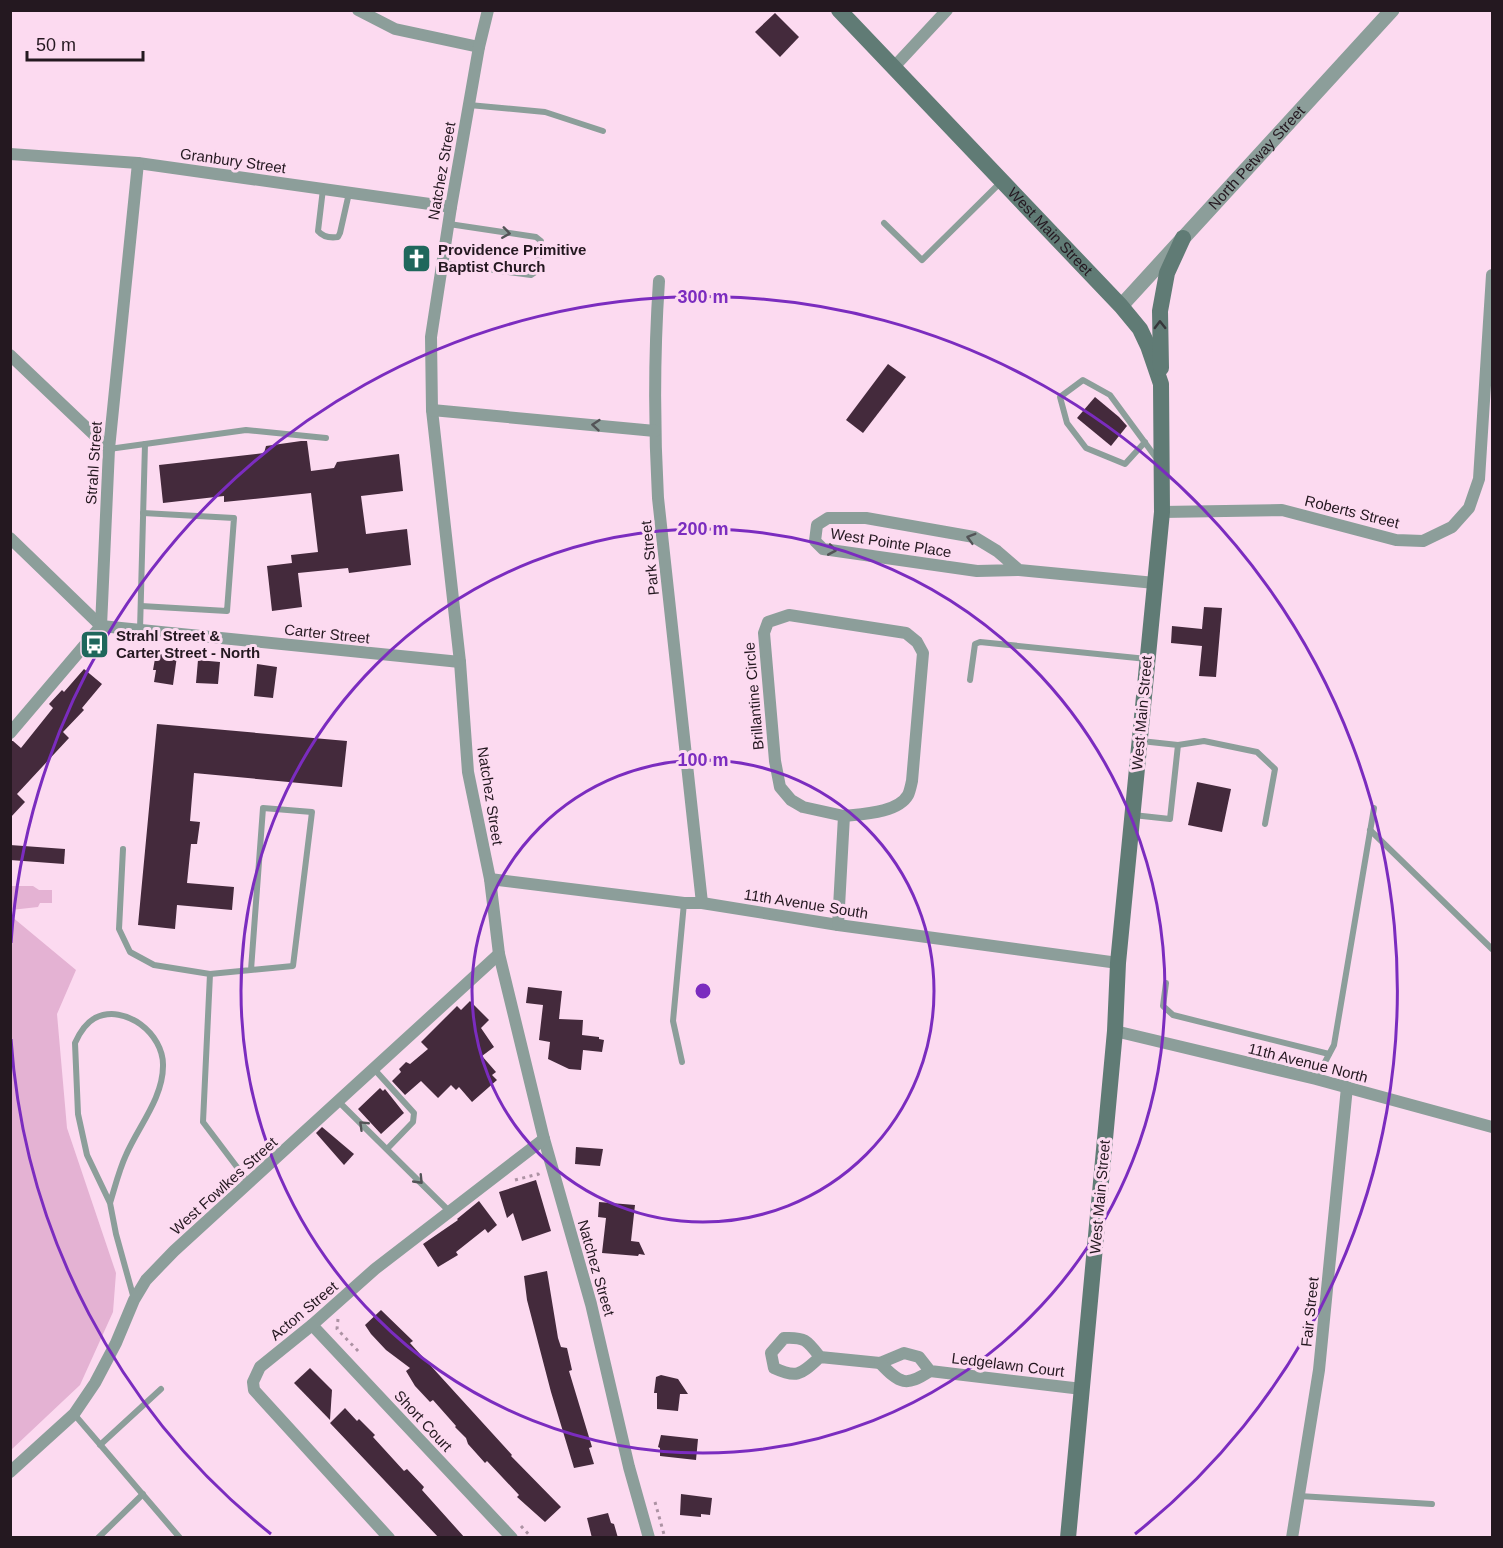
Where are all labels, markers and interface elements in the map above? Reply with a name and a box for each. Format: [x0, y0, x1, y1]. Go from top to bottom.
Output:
scale bar [27, 24, 142, 62]
text: 50 m [36, 35, 76, 55]
street label: North Petway Street [1205, 102, 1309, 213]
street label: Natchez Street [425, 120, 459, 221]
street label: Granbury Street [179, 145, 288, 176]
street label: West Main Street [1005, 184, 1097, 279]
one-way arrow [501, 226, 511, 238]
place label: Providence Primitive Baptist Church [438, 241, 586, 275]
church icon: Providence Primitive Baptist Church [401, 243, 433, 275]
text: 300 m [677, 287, 729, 307]
one-way arrow [1154, 321, 1166, 330]
one-way arrow [592, 419, 601, 432]
street label: Strahl Street [82, 420, 105, 505]
street label: Roberts Street [1303, 492, 1402, 532]
street label: Park Street [637, 519, 662, 596]
text: 200 m [677, 519, 729, 539]
street label: West Pointe Place [829, 525, 953, 560]
one-way arrow [966, 532, 976, 545]
one-way arrow [827, 543, 837, 556]
street label: Carter Street [283, 621, 371, 647]
place label: Strahl Street & Carter Street - North [116, 627, 260, 661]
bus stop icon: Strahl Street & Carter Street - North [79, 629, 111, 661]
street label: Brillantine Circle [740, 641, 767, 751]
street label: West Main Street [1128, 654, 1155, 771]
street label: Natchez Street [474, 746, 507, 847]
text: 100 m [677, 750, 729, 770]
street label: 11th Avenue South [743, 885, 869, 922]
centre of rings [693, 981, 713, 1001]
street label: 11th Avenue North [1246, 1039, 1370, 1086]
one-way arrow [359, 1121, 369, 1132]
street label: West Fowlkes Street [167, 1133, 281, 1238]
street label: West Main Street [1086, 1138, 1113, 1255]
one-way arrow [411, 1173, 422, 1184]
street label: Natchez Street [575, 1218, 619, 1319]
street label: Fair Street [1297, 1275, 1322, 1348]
street label: Acton Street [267, 1277, 341, 1344]
street label: Ledgelawn Court [951, 1349, 1066, 1380]
street label: Short Court [391, 1387, 456, 1455]

